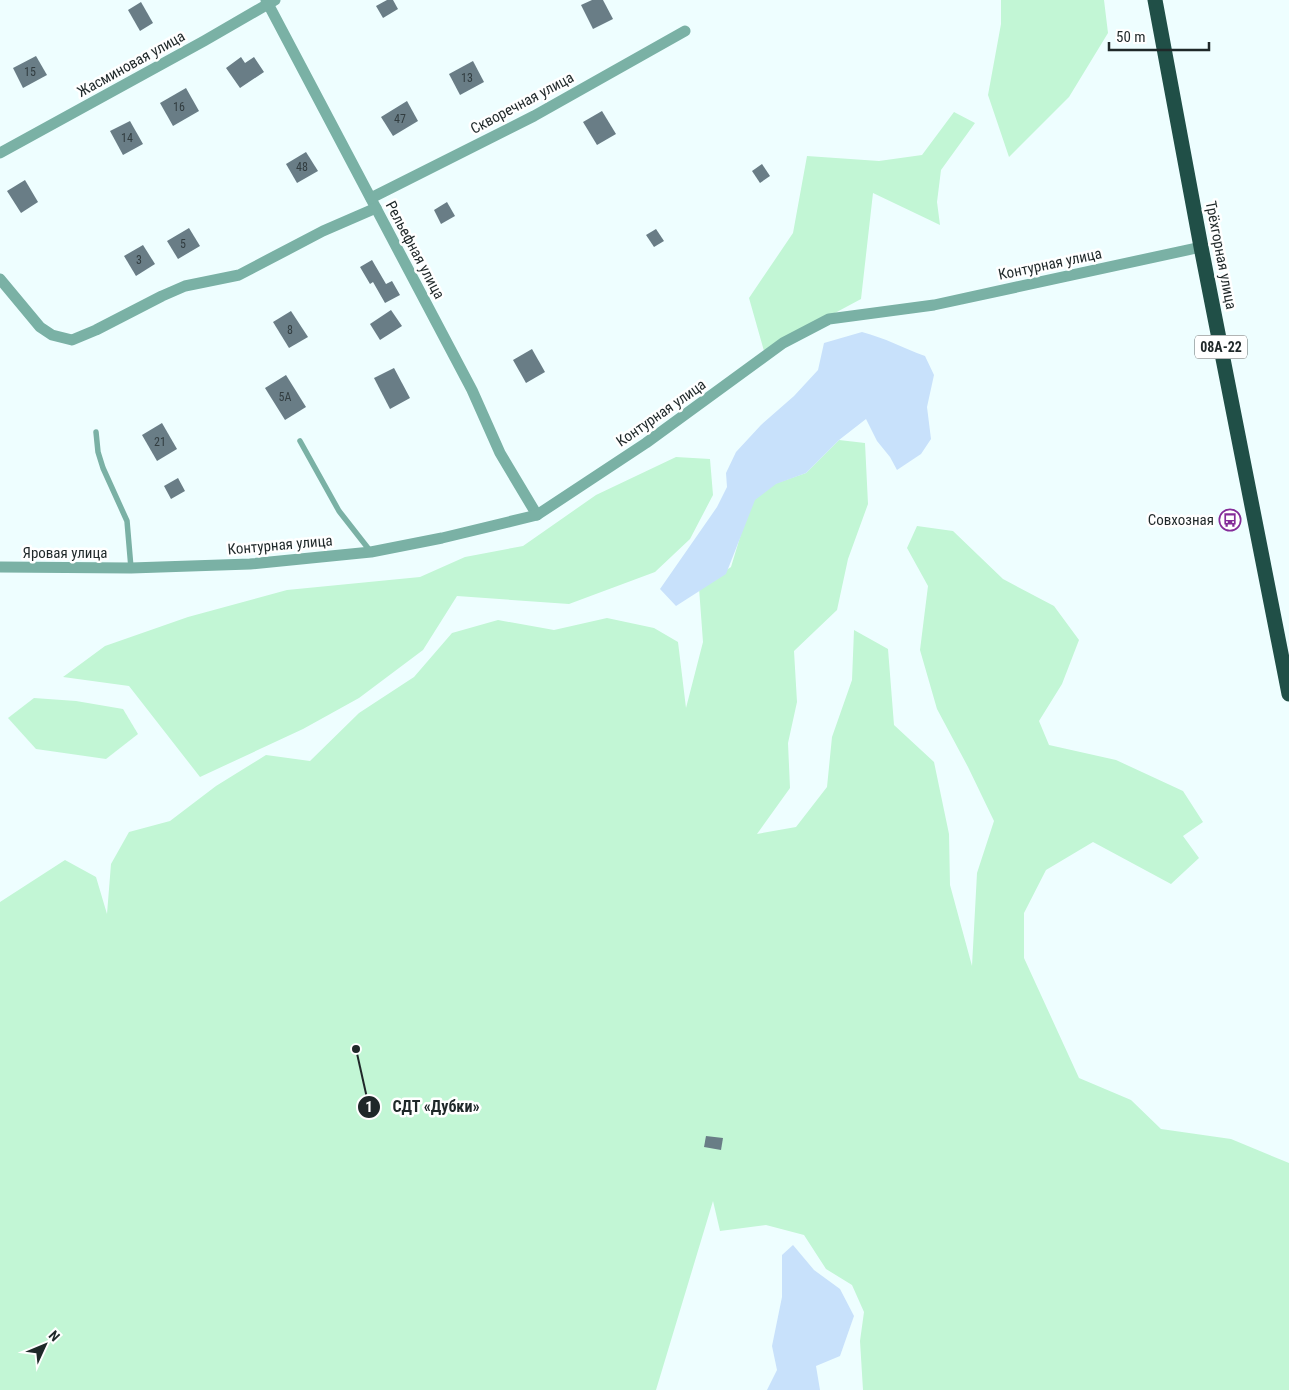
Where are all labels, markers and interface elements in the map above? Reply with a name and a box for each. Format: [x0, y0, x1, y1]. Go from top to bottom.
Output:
scale bar [1109, 20, 1209, 52]
street label: Жасминовая улица [74, 27, 188, 101]
text: 50 m [1116, 28, 1146, 46]
house number: 15 [24, 65, 36, 79]
street label: Скворечная улица [467, 68, 577, 138]
house number: 13 [461, 71, 473, 85]
house number: 16 [173, 100, 185, 114]
house number: 47 [394, 112, 406, 126]
house number: 14 [121, 131, 133, 145]
house number: 48 [296, 160, 308, 174]
street label: Рельефная улица [382, 198, 448, 302]
street label: Трёхгорная улица [1202, 199, 1240, 311]
house number: 5 [180, 237, 186, 251]
street label: Контурная улица [997, 244, 1103, 284]
house number: 3 [136, 253, 142, 267]
house number: 8 [287, 323, 293, 337]
road number: 08А-22 [1195, 336, 1247, 358]
street label: Контурная улица [613, 375, 709, 451]
house number: 5А [279, 390, 292, 404]
house number: 21 [154, 435, 166, 449]
bus stop icon: Совхозная [1218, 508, 1242, 532]
place label: Совхозная [1148, 511, 1214, 529]
street label: Контурная улица [227, 531, 333, 559]
street label: Яровая улица [22, 544, 108, 562]
callout: СДТ «Дубки» [357, 1091, 490, 1122]
text: СДТ «Дубки» [392, 1097, 480, 1116]
text: 1 [365, 1098, 373, 1116]
north arrow [20, 1320, 70, 1370]
text: N [46, 1327, 63, 1345]

